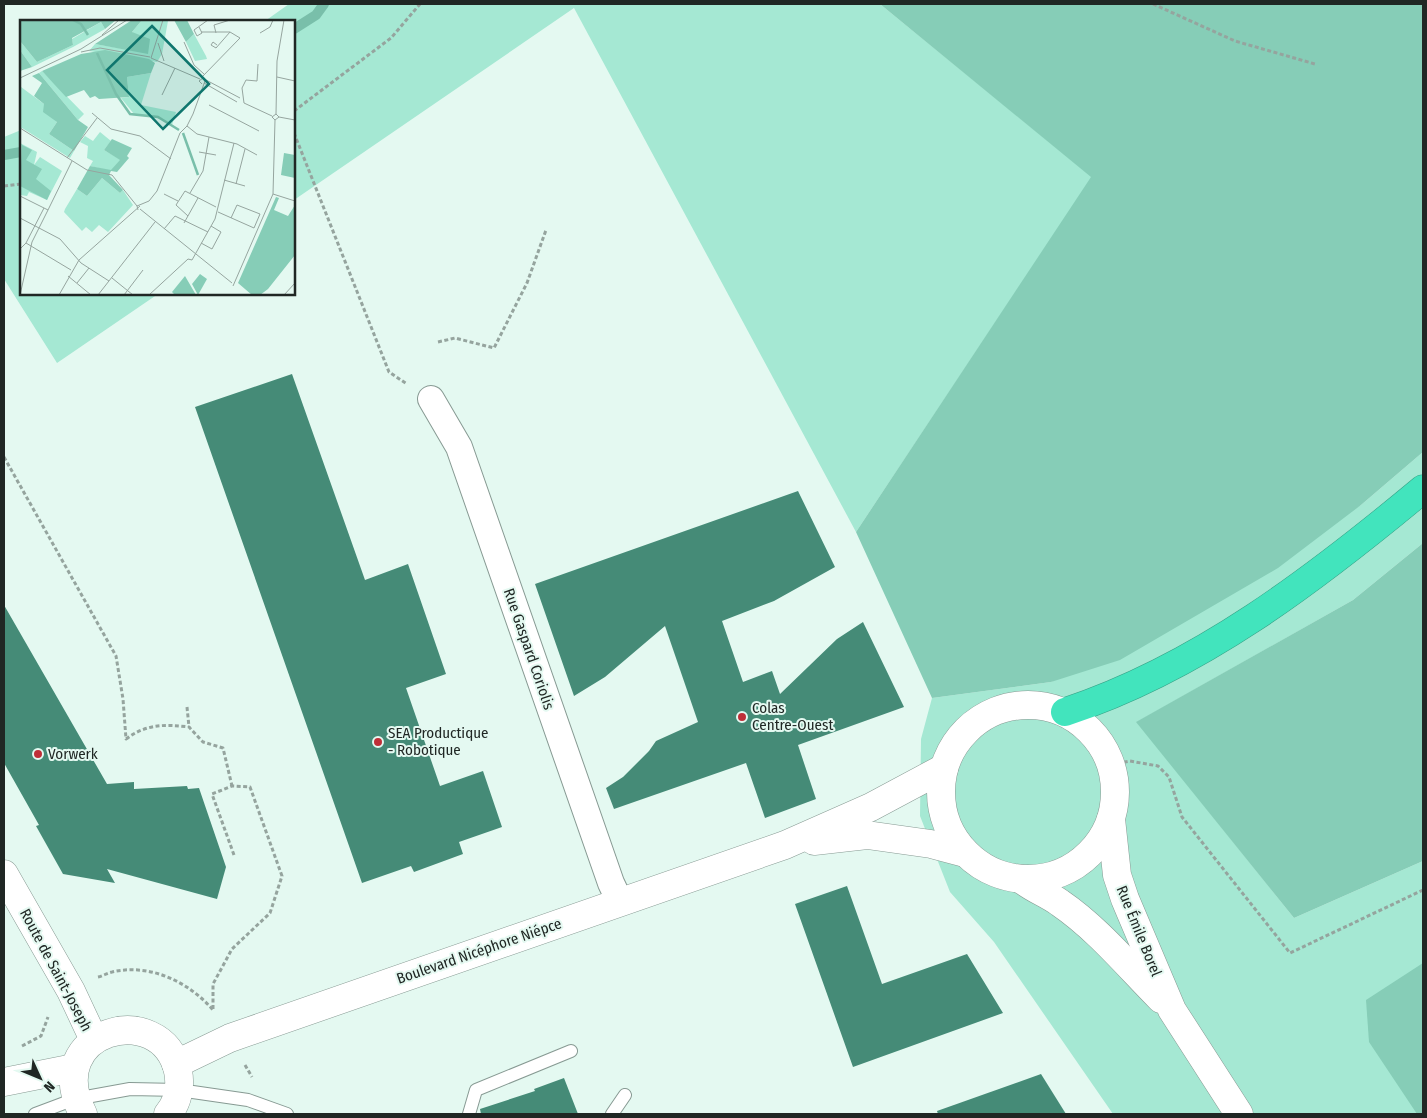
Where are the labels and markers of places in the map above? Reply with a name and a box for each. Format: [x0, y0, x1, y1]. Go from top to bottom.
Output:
place label: Colas Centre-Ouest [752, 699, 833, 734]
marker: Colas Centre-Ouest [736, 711, 748, 723]
place label: SEA Productique - Robotique [388, 724, 488, 759]
marker: SEA Productique - Robotique [372, 736, 384, 748]
place label: Vorwerk [48, 745, 98, 763]
marker: Vorwerk [32, 748, 44, 760]

